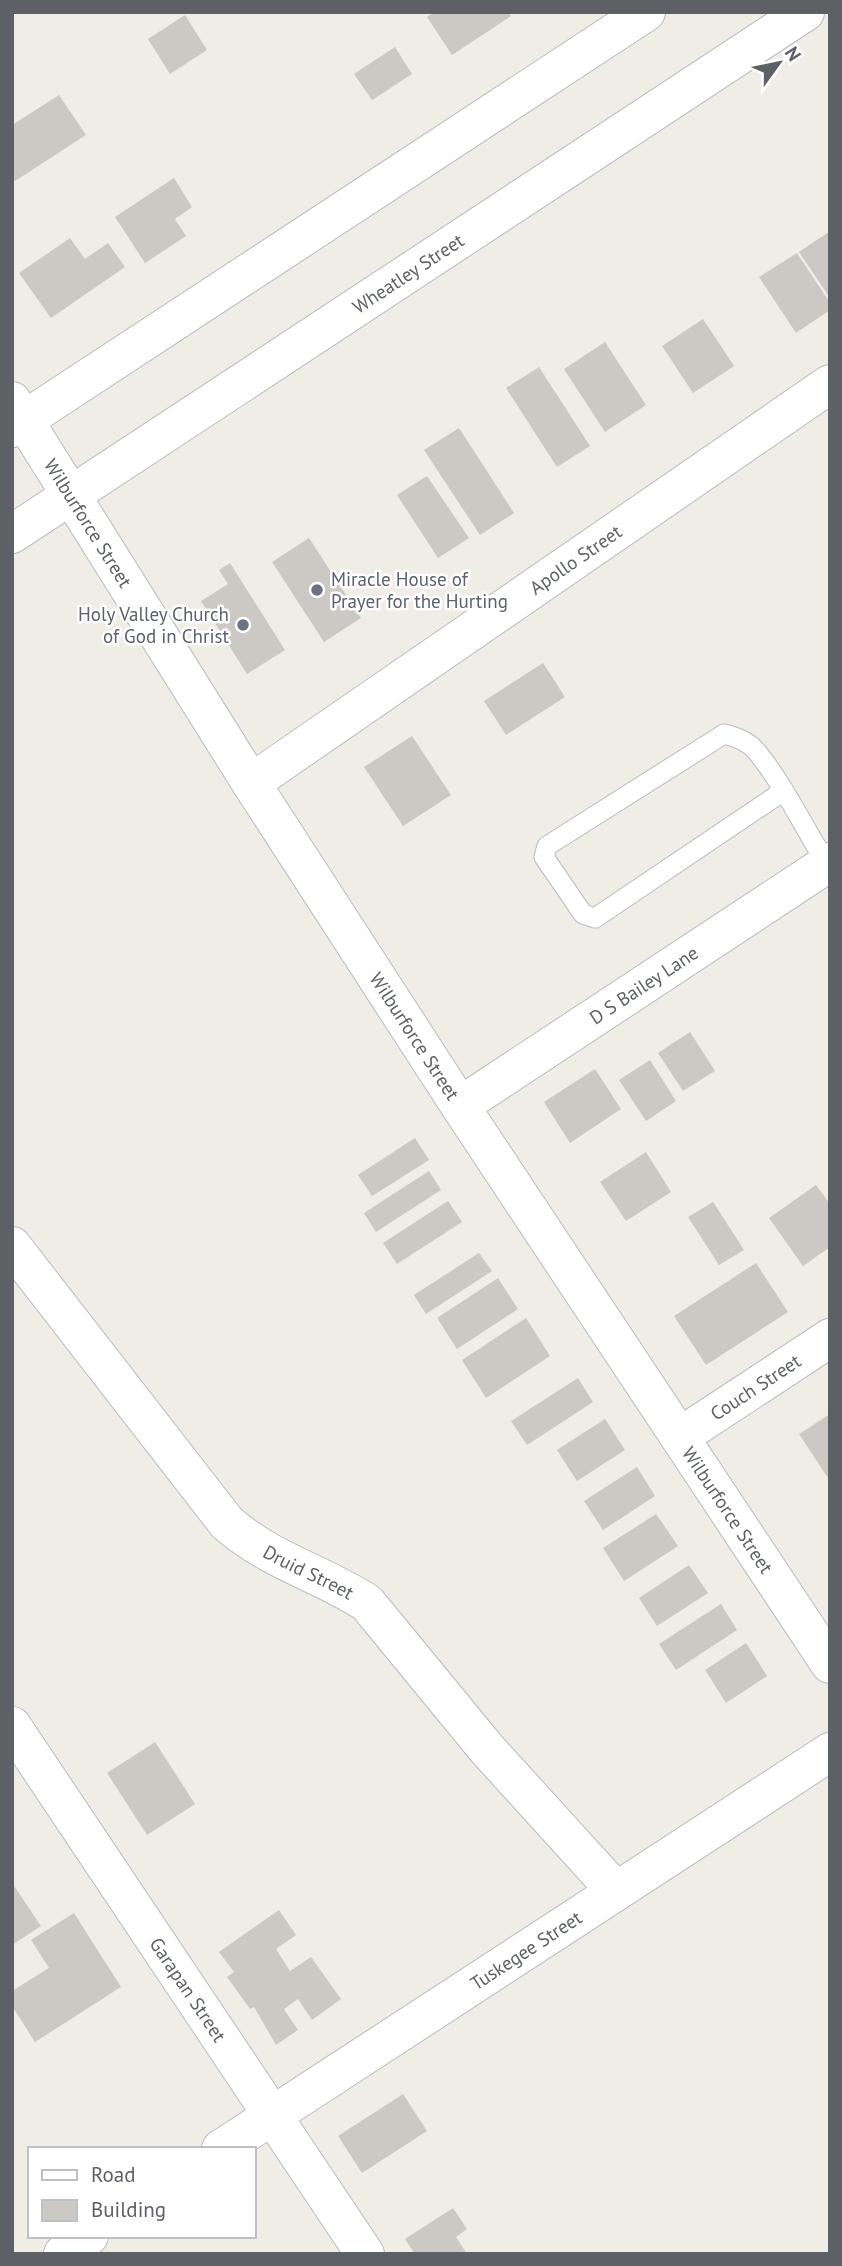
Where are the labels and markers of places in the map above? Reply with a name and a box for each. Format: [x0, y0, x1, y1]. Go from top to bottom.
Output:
place label: Miracle House of Prayer for the Hurting [331, 567, 508, 613]
marker: Miracle House of Prayer for the Hurting [309, 582, 325, 598]
place label: Holy Valley Church of God in Christ [78, 602, 230, 648]
marker: Holy Valley Church of God in Christ [235, 617, 251, 633]

